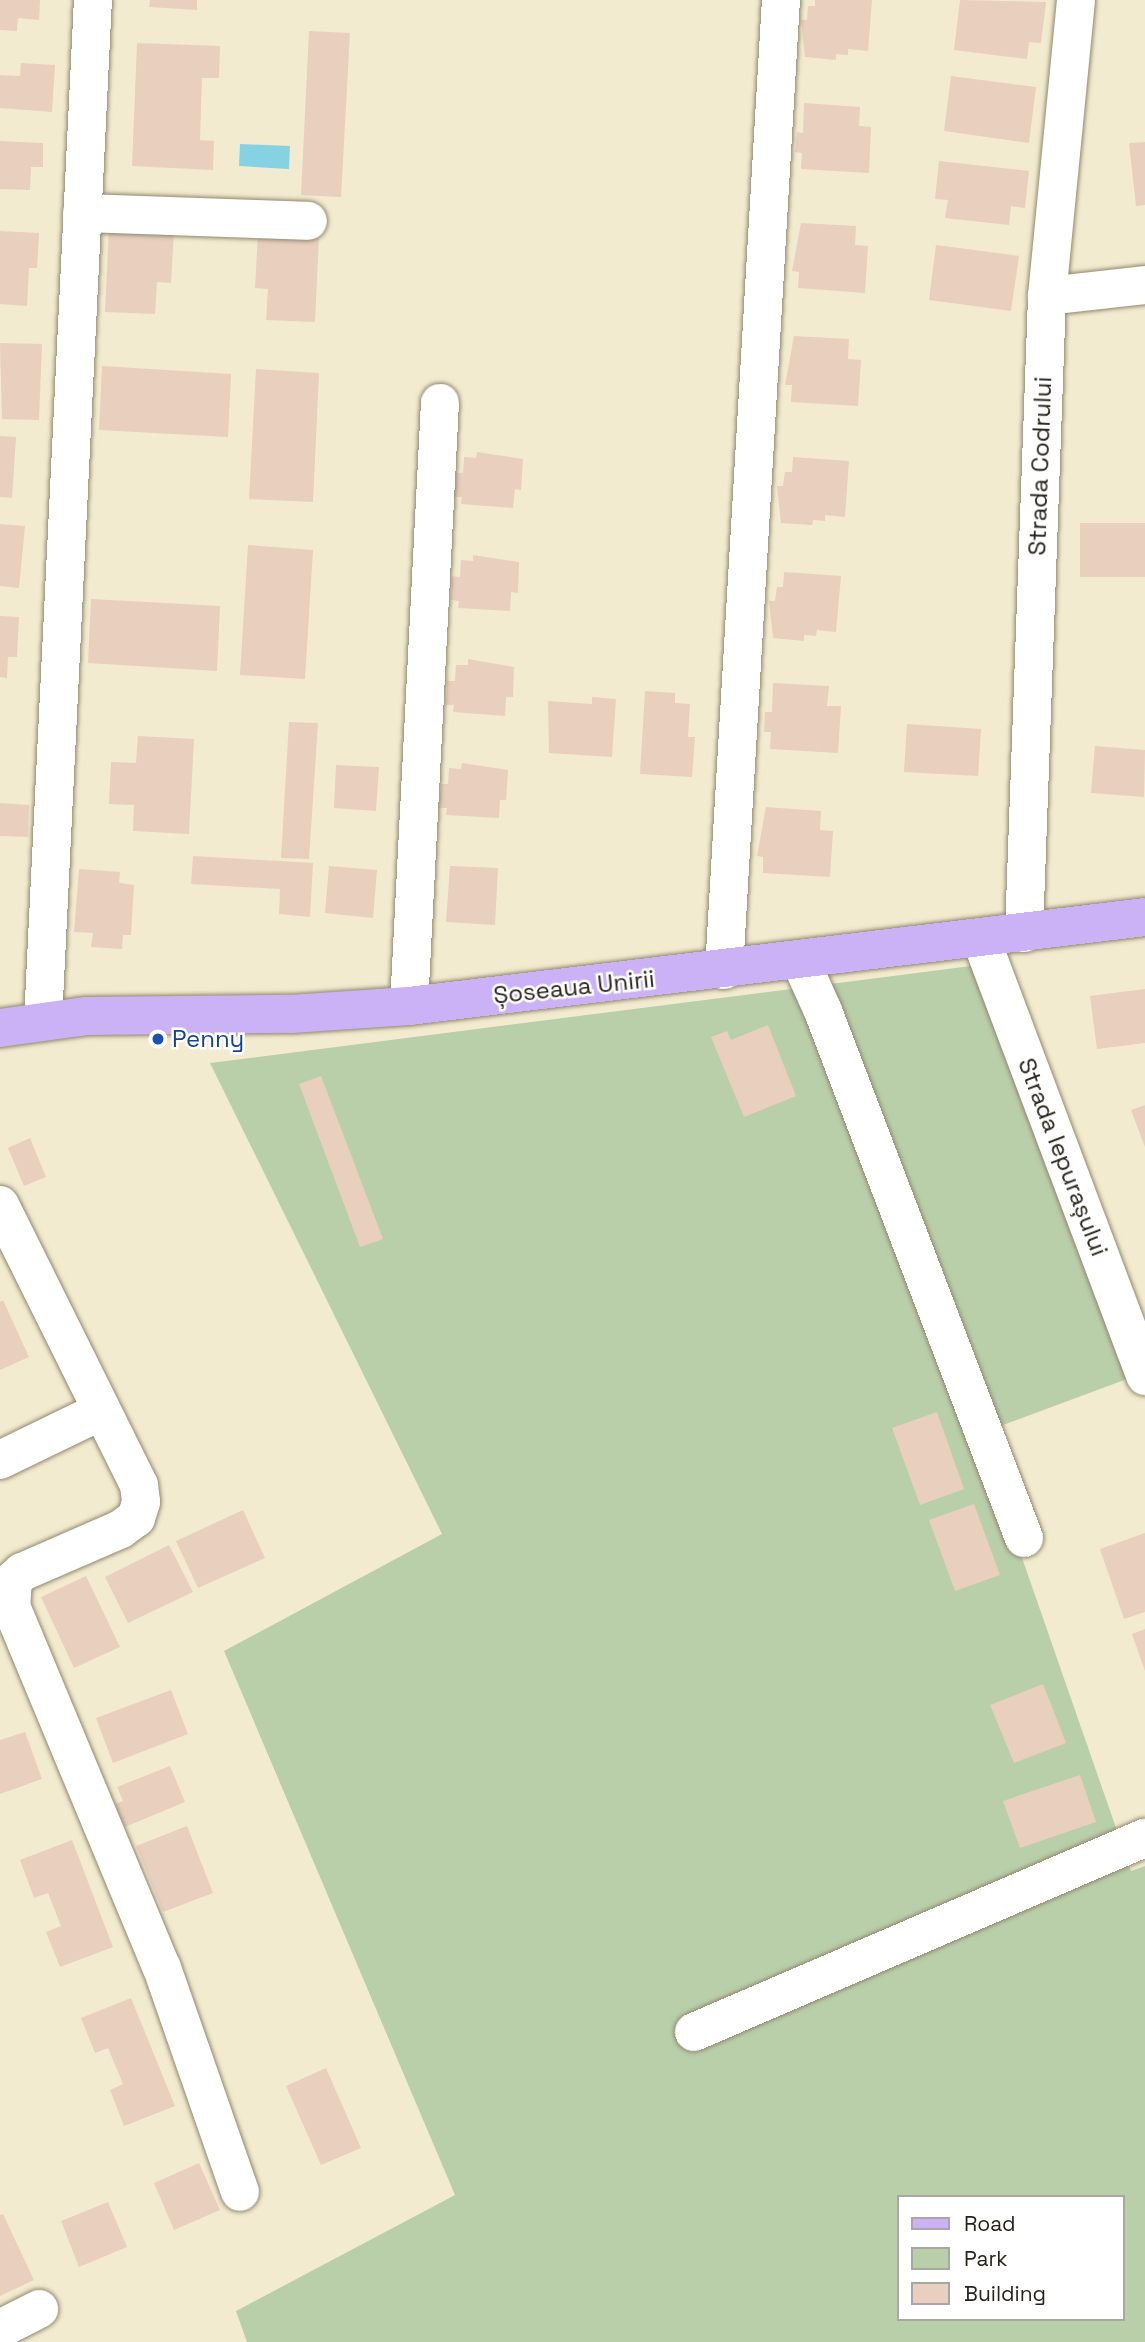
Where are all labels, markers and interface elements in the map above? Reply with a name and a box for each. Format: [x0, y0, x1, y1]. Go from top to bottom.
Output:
street label: Strada Codrului [1022, 376, 1058, 556]
street label: Șoseaua Unirii [492, 964, 656, 1010]
place label: Penny [172, 1025, 244, 1053]
marker: Penny [150, 1031, 166, 1047]
street label: Strada Iepurașului [1012, 1054, 1114, 1260]
legend [897, 2195, 1124, 2321]
text: Road [964, 2210, 1016, 2237]
text: Park [964, 2245, 1008, 2272]
text: Building [964, 2280, 1046, 2307]

